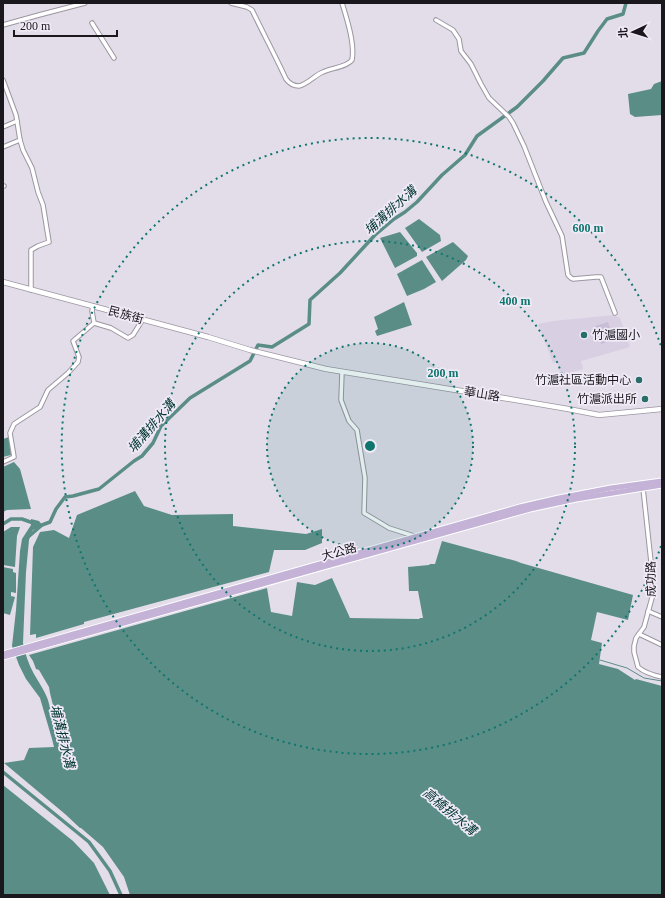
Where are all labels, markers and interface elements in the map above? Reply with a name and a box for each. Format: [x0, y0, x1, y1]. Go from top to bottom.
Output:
scale bar [14, 12, 117, 38]
north arrow [613, 12, 653, 52]
text: 200 m [20, 19, 51, 33]
text: 北 [617, 27, 629, 39]
water label: 埔溝排水溝 [361, 182, 421, 238]
text: 600 m [573, 221, 604, 235]
text: 400 m [500, 294, 531, 308]
street label: 民族街 [107, 304, 145, 326]
place label: 竹滬國小 [592, 328, 640, 342]
marker: 竹滬國小 [579, 330, 589, 340]
text: 200 m [428, 366, 459, 380]
place label: 竹滬社區活動中心 [535, 373, 631, 387]
marker: 竹滬社區活動中心 [634, 375, 644, 385]
street label: 華山路 [463, 384, 501, 404]
place label: 竹滬派出所 [577, 392, 637, 406]
marker: 竹滬派出所 [640, 394, 650, 404]
water label: 埔溝排水溝 [124, 395, 180, 456]
centre of rings [363, 439, 377, 453]
street label: 大公路 [320, 541, 358, 563]
street label: 成功路 [644, 561, 658, 597]
water label: 埔溝排水溝 [47, 703, 78, 771]
water label: 高橋排水溝 [420, 785, 481, 839]

